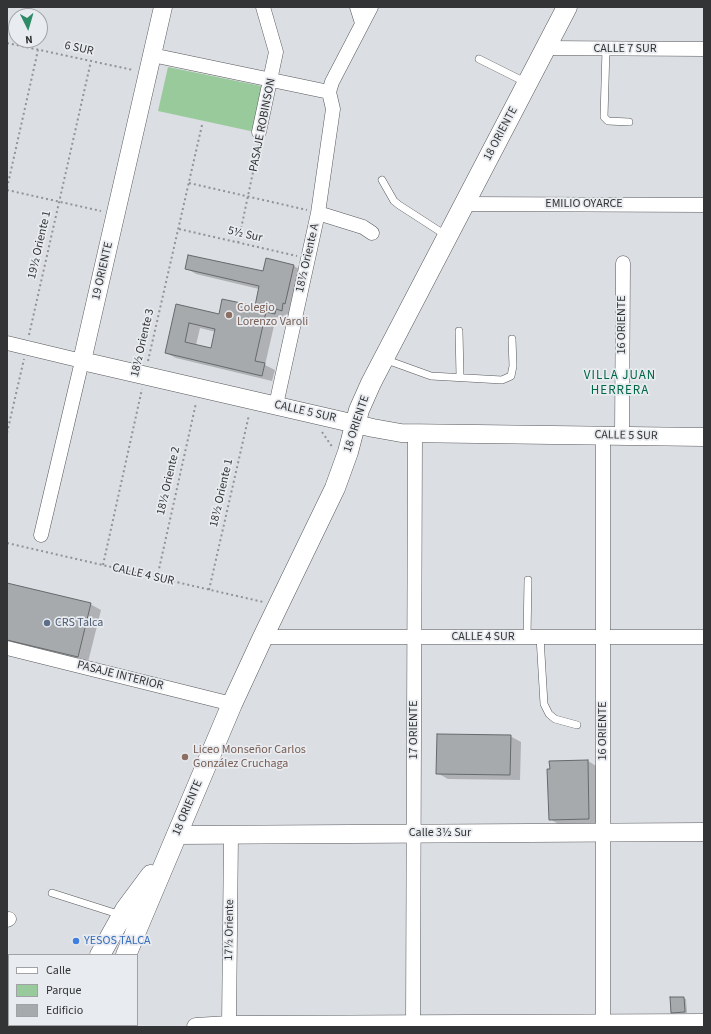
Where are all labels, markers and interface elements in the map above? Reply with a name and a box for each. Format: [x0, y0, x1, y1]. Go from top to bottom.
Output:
north arrow [8, 8, 48, 48]
text: N [25, 32, 33, 47]
street label: 6 SUR [63, 39, 95, 59]
street label: CALLE 7 SUR [593, 42, 657, 56]
street label: PASAJE ROBINSON [247, 77, 279, 173]
street label: 18 ORIENTE [481, 105, 521, 163]
street label: EMILIO OYARCE [545, 197, 623, 211]
street label: 19½ Oriente 1 [25, 209, 55, 281]
street label: 18½ Oriente A [293, 222, 323, 294]
street label: 5½ Sur [226, 224, 264, 246]
street label: 19 ORIENTE [89, 241, 117, 301]
street label: 16 ORIENTE [615, 295, 629, 355]
place label: Colegio Lorenzo Varoli [237, 301, 308, 329]
street label: 18½ Oriente 3 [128, 307, 158, 379]
marker: Colegio Lorenzo Varoli [224, 310, 234, 320]
district label: VILLA JUAN HERRERA [584, 368, 656, 399]
street label: 18 ORIENTE [341, 394, 373, 454]
street label: CALLE 5 SUR [273, 398, 337, 426]
street label: CALLE 5 SUR [594, 428, 658, 444]
street label: 18½ Oriente 2 [154, 445, 184, 517]
street label: 18½ Oriente 1 [207, 457, 237, 529]
street label: CALLE 4 SUR [111, 561, 175, 589]
place label: CRS Talca [55, 616, 103, 630]
marker: CRS Talca [42, 618, 52, 628]
street label: CALLE 4 SUR [451, 630, 515, 644]
street label: PASAJE INTERIOR [75, 658, 165, 694]
street label: 17 ORIENTE [407, 700, 421, 760]
street label: 16 ORIENTE [596, 701, 610, 761]
place label: Liceo Monseñor Carlos González Cruchaga [193, 743, 306, 771]
marker: Liceo Monseñor Carlos González Cruchaga [180, 752, 190, 762]
street label: 18 ORIENTE [170, 778, 206, 838]
street label: Calle 3½ Sur [409, 826, 471, 840]
street label: 17½ Oriente [222, 899, 238, 961]
place label: YESOS TALCA [84, 934, 151, 948]
marker: YESOS TALCA [71, 936, 81, 946]
legend [8, 954, 138, 1026]
text: Calle [46, 962, 71, 979]
text: Parque [46, 982, 82, 999]
text: Edificio [46, 1002, 83, 1019]

